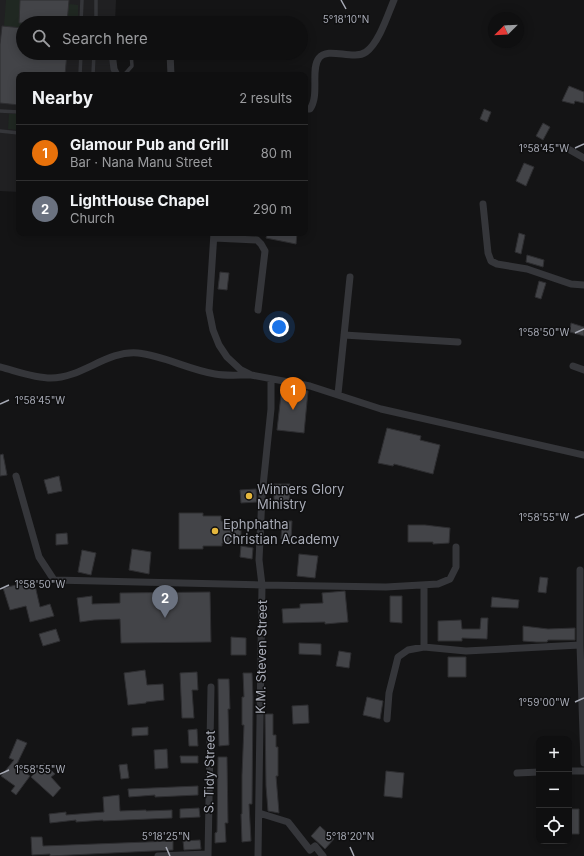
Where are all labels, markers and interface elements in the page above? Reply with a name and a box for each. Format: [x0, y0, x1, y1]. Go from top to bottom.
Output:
north arrow [488, 12, 524, 48]
text: 5°18'10"N [323, 13, 369, 25]
search box [16, 16, 308, 60]
icon: search [30, 27, 52, 49]
text: Search here [62, 29, 148, 48]
text: Nearby [32, 88, 93, 108]
text: 2 results [239, 90, 292, 106]
text: Glamour Pub and Grill [70, 135, 229, 154]
text: 1°58'45"W [519, 142, 569, 154]
text: 1 [42, 145, 48, 161]
text: 80 m [261, 145, 292, 161]
text: Bar · Nana Manu Street [70, 154, 212, 170]
text: LightHouse Chapel [70, 191, 209, 210]
text: 2 [41, 201, 49, 217]
text: 290 m [253, 201, 292, 217]
text: Church [70, 210, 115, 226]
your location [269, 317, 289, 337]
text: 1°58'50"W [519, 326, 570, 338]
pin: 1 [280, 377, 306, 410]
text: 1°58'45"W [15, 394, 65, 406]
place label: Winners Glory Ministry [257, 481, 344, 512]
marker: Winners Glory Ministry [244, 491, 254, 501]
text: 1°58'55"W [519, 511, 569, 523]
place label: Ephphatha Christian Academy [223, 516, 339, 547]
marker: Ephphatha Christian Academy [210, 526, 220, 536]
text: 1°58'50"W [15, 578, 66, 590]
pin: 2 [152, 585, 178, 618]
street label: K.M. Steven Street [252, 600, 270, 714]
text: 1°59'00"W [518, 696, 570, 708]
street label: S. Tidy Street [200, 730, 218, 814]
map controls [536, 736, 572, 844]
button: + [536, 736, 572, 772]
text: 1°58'55"W [15, 763, 65, 775]
button: − [536, 772, 572, 808]
button: locate [536, 808, 572, 844]
text: 5°18'25"N [142, 830, 190, 842]
text: 5°18'20"N [326, 830, 374, 842]

